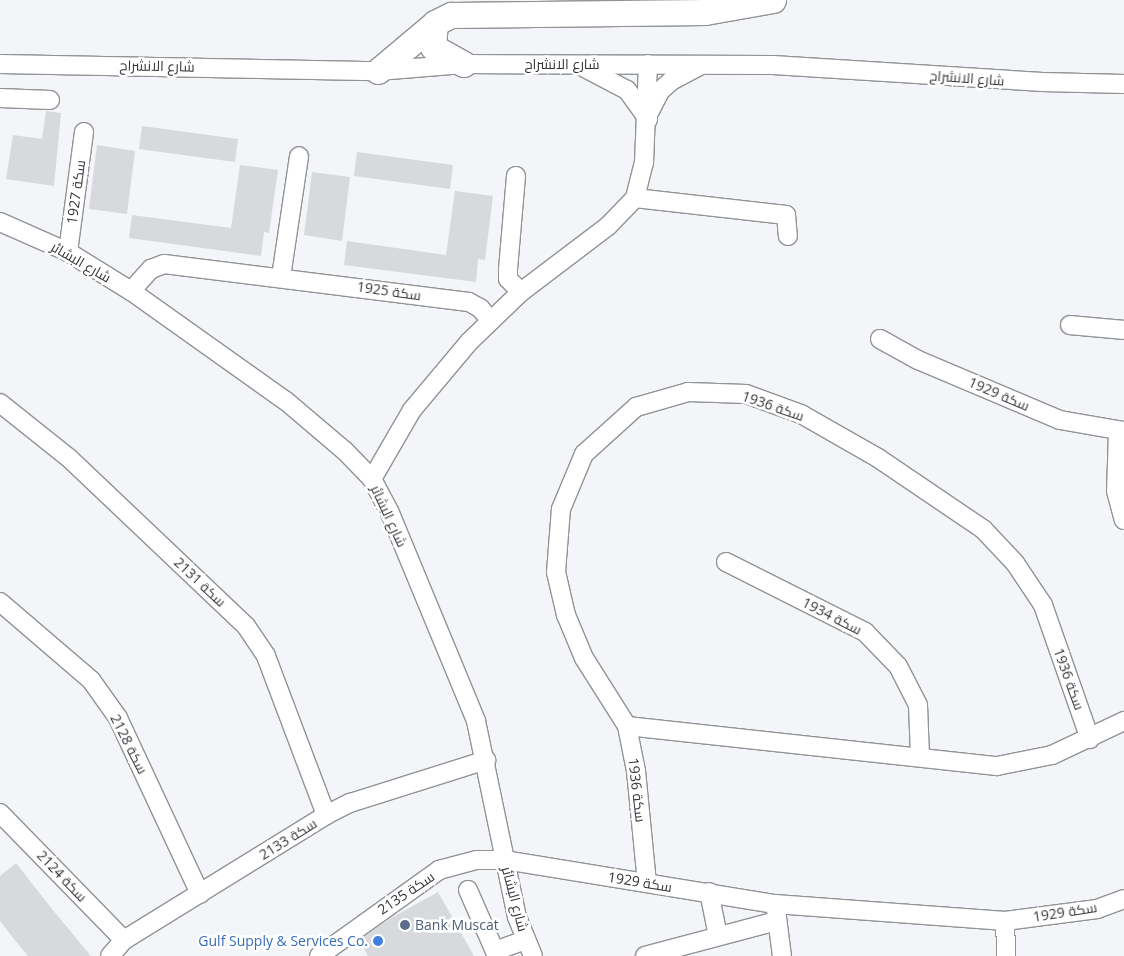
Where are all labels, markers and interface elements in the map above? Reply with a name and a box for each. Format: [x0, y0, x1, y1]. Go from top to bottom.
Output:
street label: شارع الانشراح [524, 56, 600, 72]
street label: شارع الانشراح [119, 57, 195, 75]
street label: شارع الانشراح [929, 67, 1005, 89]
street label: سكة 1927 [63, 159, 89, 225]
street label: شارع البشائر [48, 238, 114, 286]
street label: سكة 1925 [356, 278, 422, 304]
street label: سكة 1929 [966, 374, 1032, 414]
street label: سكة 1936 [740, 388, 806, 424]
street label: شارع البشائر [367, 482, 411, 550]
street label: سكة 2131 [171, 554, 229, 610]
street label: سكة 1934 [799, 594, 865, 638]
street label: سكة 1936 [1050, 646, 1088, 712]
street label: سكة 2128 [107, 711, 151, 777]
street label: سكة 1936 [625, 757, 649, 823]
street label: سكة 2133 [256, 815, 320, 863]
street label: سكة 2124 [34, 847, 90, 905]
street label: شارع البشائر [498, 865, 532, 933]
street label: سكة 2135 [375, 868, 437, 918]
street label: سكة 1929 [607, 869, 673, 895]
street label: سكة 1929 [1032, 899, 1098, 925]
place label: Bank Muscat [415, 917, 499, 933]
marker: Bank Muscat [399, 919, 411, 931]
place label: Gulf Supply & Services Co. [198, 933, 368, 949]
marker: Gulf Supply & Services Co. [372, 935, 384, 947]

